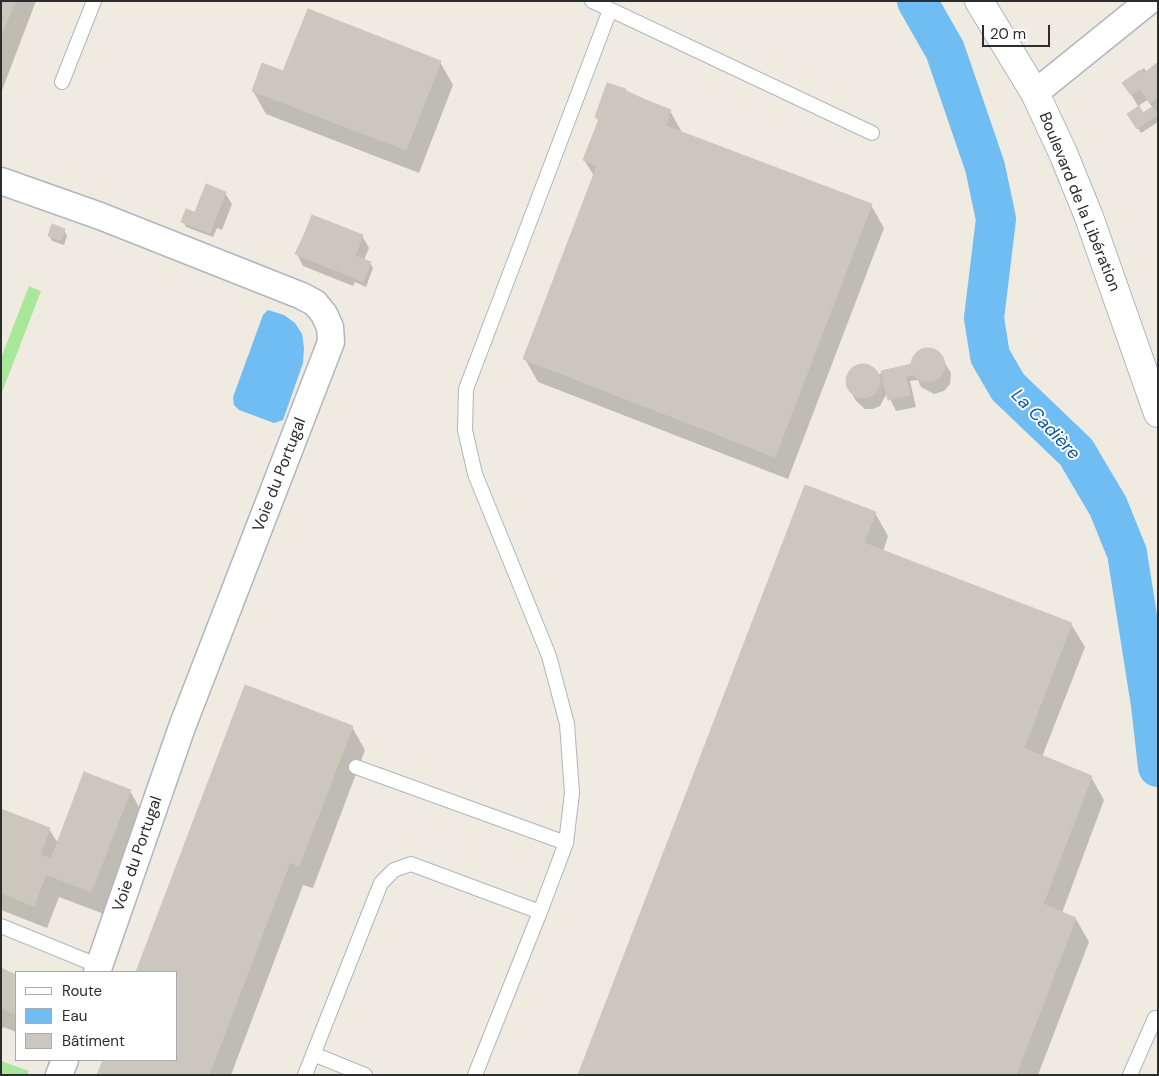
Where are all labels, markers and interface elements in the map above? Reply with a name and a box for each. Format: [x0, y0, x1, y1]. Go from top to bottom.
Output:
scale bar [984, 15, 1052, 47]
text: 20 m [990, 24, 1026, 44]
street label: Boulevard de la Libération [1034, 110, 1124, 294]
water label: La Cadière [1006, 385, 1084, 465]
street label: Voie du Portugal [249, 415, 311, 535]
street label: Voie du Portugal [109, 794, 167, 914]
legend [15, 971, 178, 1061]
text: Route [62, 981, 102, 1001]
text: Eau [62, 1006, 87, 1026]
text: Bâtiment [62, 1031, 125, 1051]

